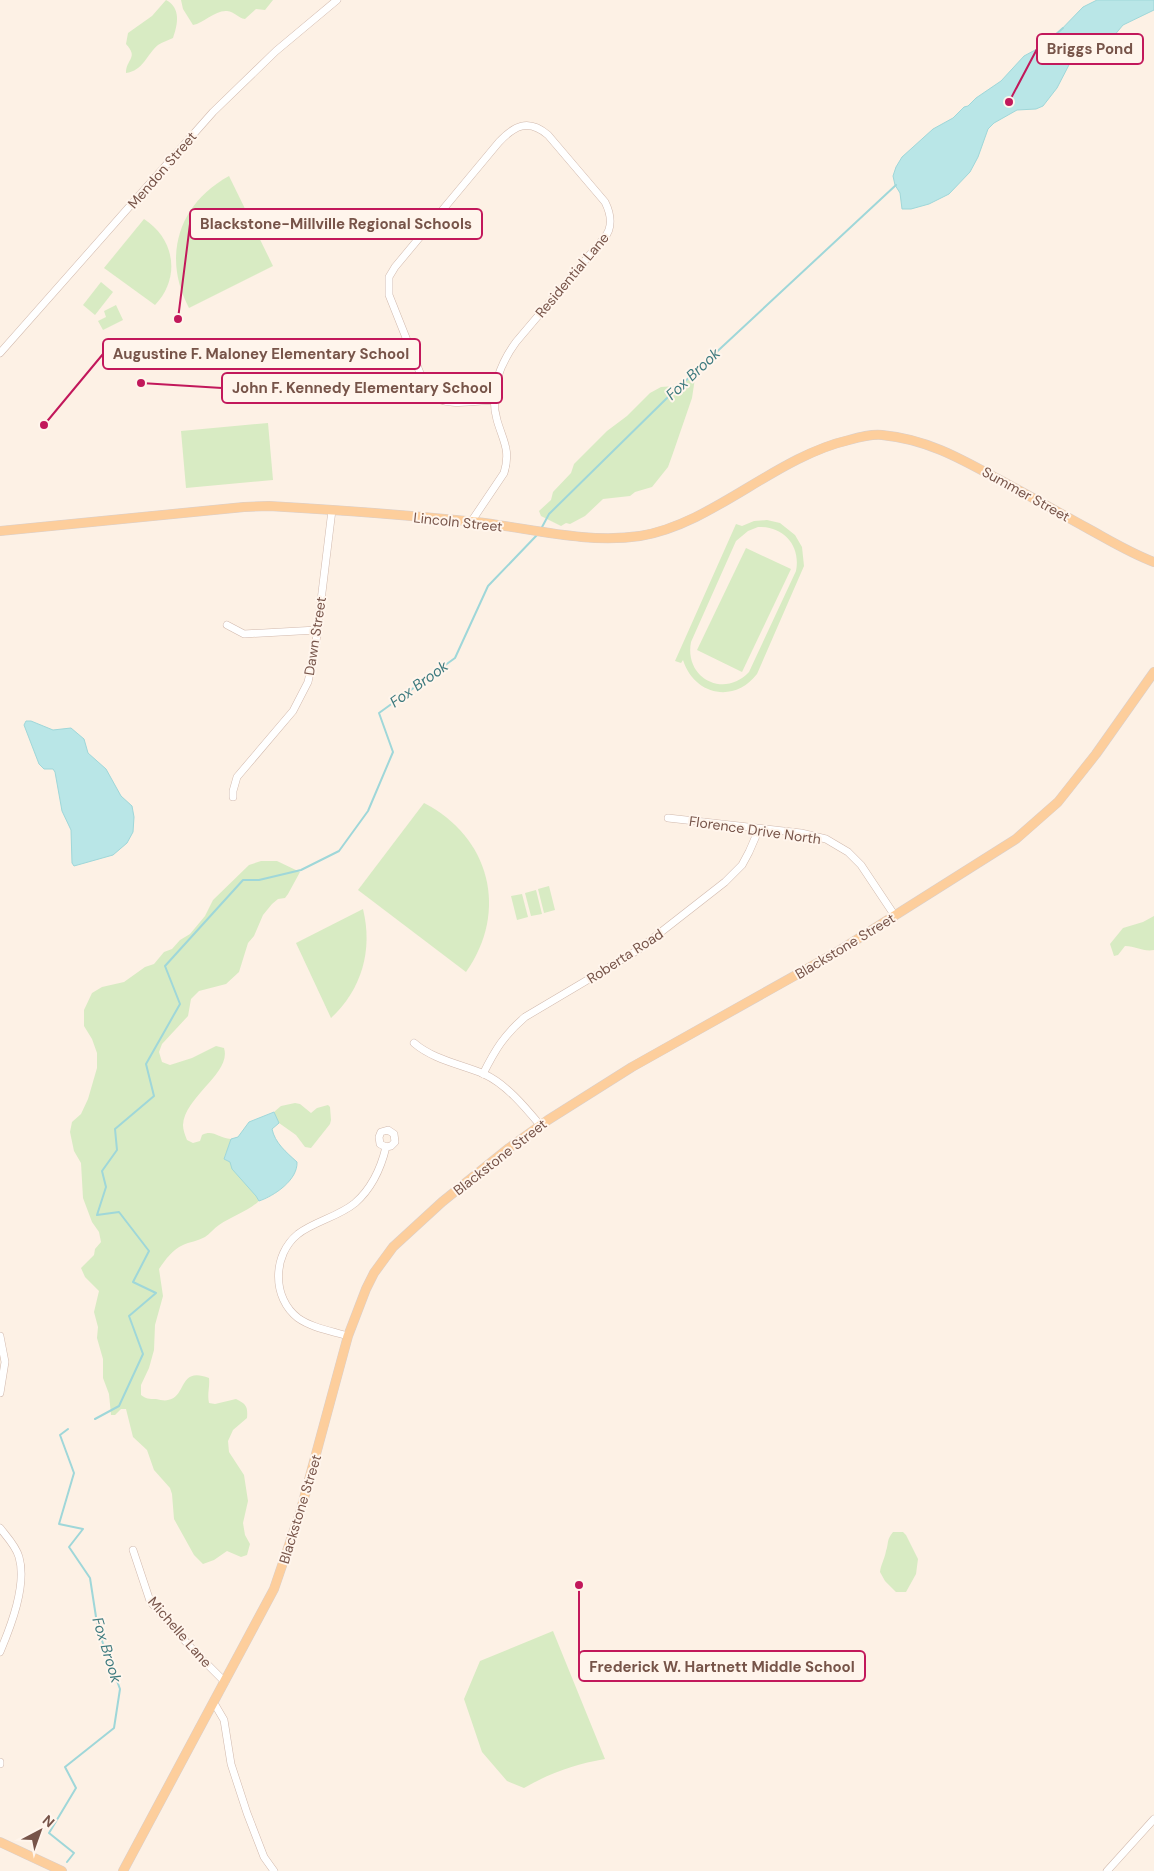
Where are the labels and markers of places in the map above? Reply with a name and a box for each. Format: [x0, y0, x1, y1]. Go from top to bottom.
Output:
callout: Briggs Pond [1037, 34, 1143, 64]
callout: Blackstone-Millville Regional Schools [190, 209, 482, 239]
callout: Augustine F. Maloney Elementary School [103, 339, 420, 369]
callout: John F. Kennedy Elementary School [222, 373, 502, 403]
callout: Frederick W. Hartnett Middle School [579, 1651, 865, 1681]

